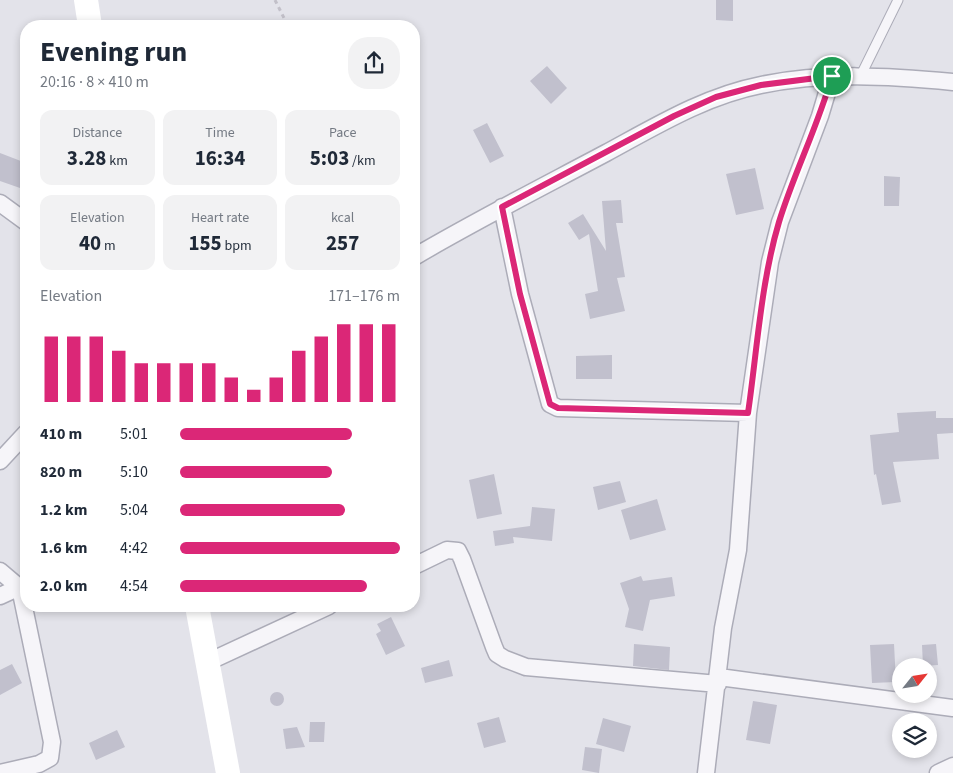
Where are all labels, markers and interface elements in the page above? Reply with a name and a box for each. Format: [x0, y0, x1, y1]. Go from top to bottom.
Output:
text: Evening run [40, 32, 187, 72]
button: share [348, 37, 400, 89]
pin [811, 55, 853, 97]
icon: arrive [818, 62, 846, 90]
text: 20:16 · 8 × 410 m [40, 71, 149, 93]
text: Distance [72, 123, 122, 143]
text: Time [205, 123, 235, 143]
text: Pace [329, 123, 356, 143]
text: 3.28 [67, 143, 106, 173]
text: 16:34 [195, 143, 245, 173]
text: 5:03 [310, 143, 349, 173]
text: km [106, 151, 128, 171]
text: /km [349, 151, 376, 171]
text: Elevation [70, 208, 125, 228]
text: Heart rate [191, 208, 249, 228]
text: kcal [331, 208, 354, 228]
text: 40 [79, 228, 101, 258]
text: 155 [188, 228, 222, 258]
text: 257 [326, 228, 359, 258]
text: m [101, 236, 116, 256]
text: bpm [222, 236, 252, 256]
text: Elevation [40, 285, 102, 307]
text: 171–176 m [328, 285, 400, 307]
text: 410 m [40, 423, 82, 445]
text: 5:01 [120, 423, 148, 445]
text: 820 m [40, 461, 82, 483]
text: 5:10 [120, 461, 148, 483]
text: 1.2 km [40, 499, 87, 521]
text: 5:04 [120, 499, 148, 521]
text: 1.6 km [40, 537, 87, 559]
text: 4:42 [120, 537, 148, 559]
text: 2.0 km [40, 575, 87, 597]
text: 4:54 [120, 575, 148, 597]
north arrow [892, 658, 938, 702]
map controls [892, 658, 937, 758]
button: layers [892, 713, 937, 758]

